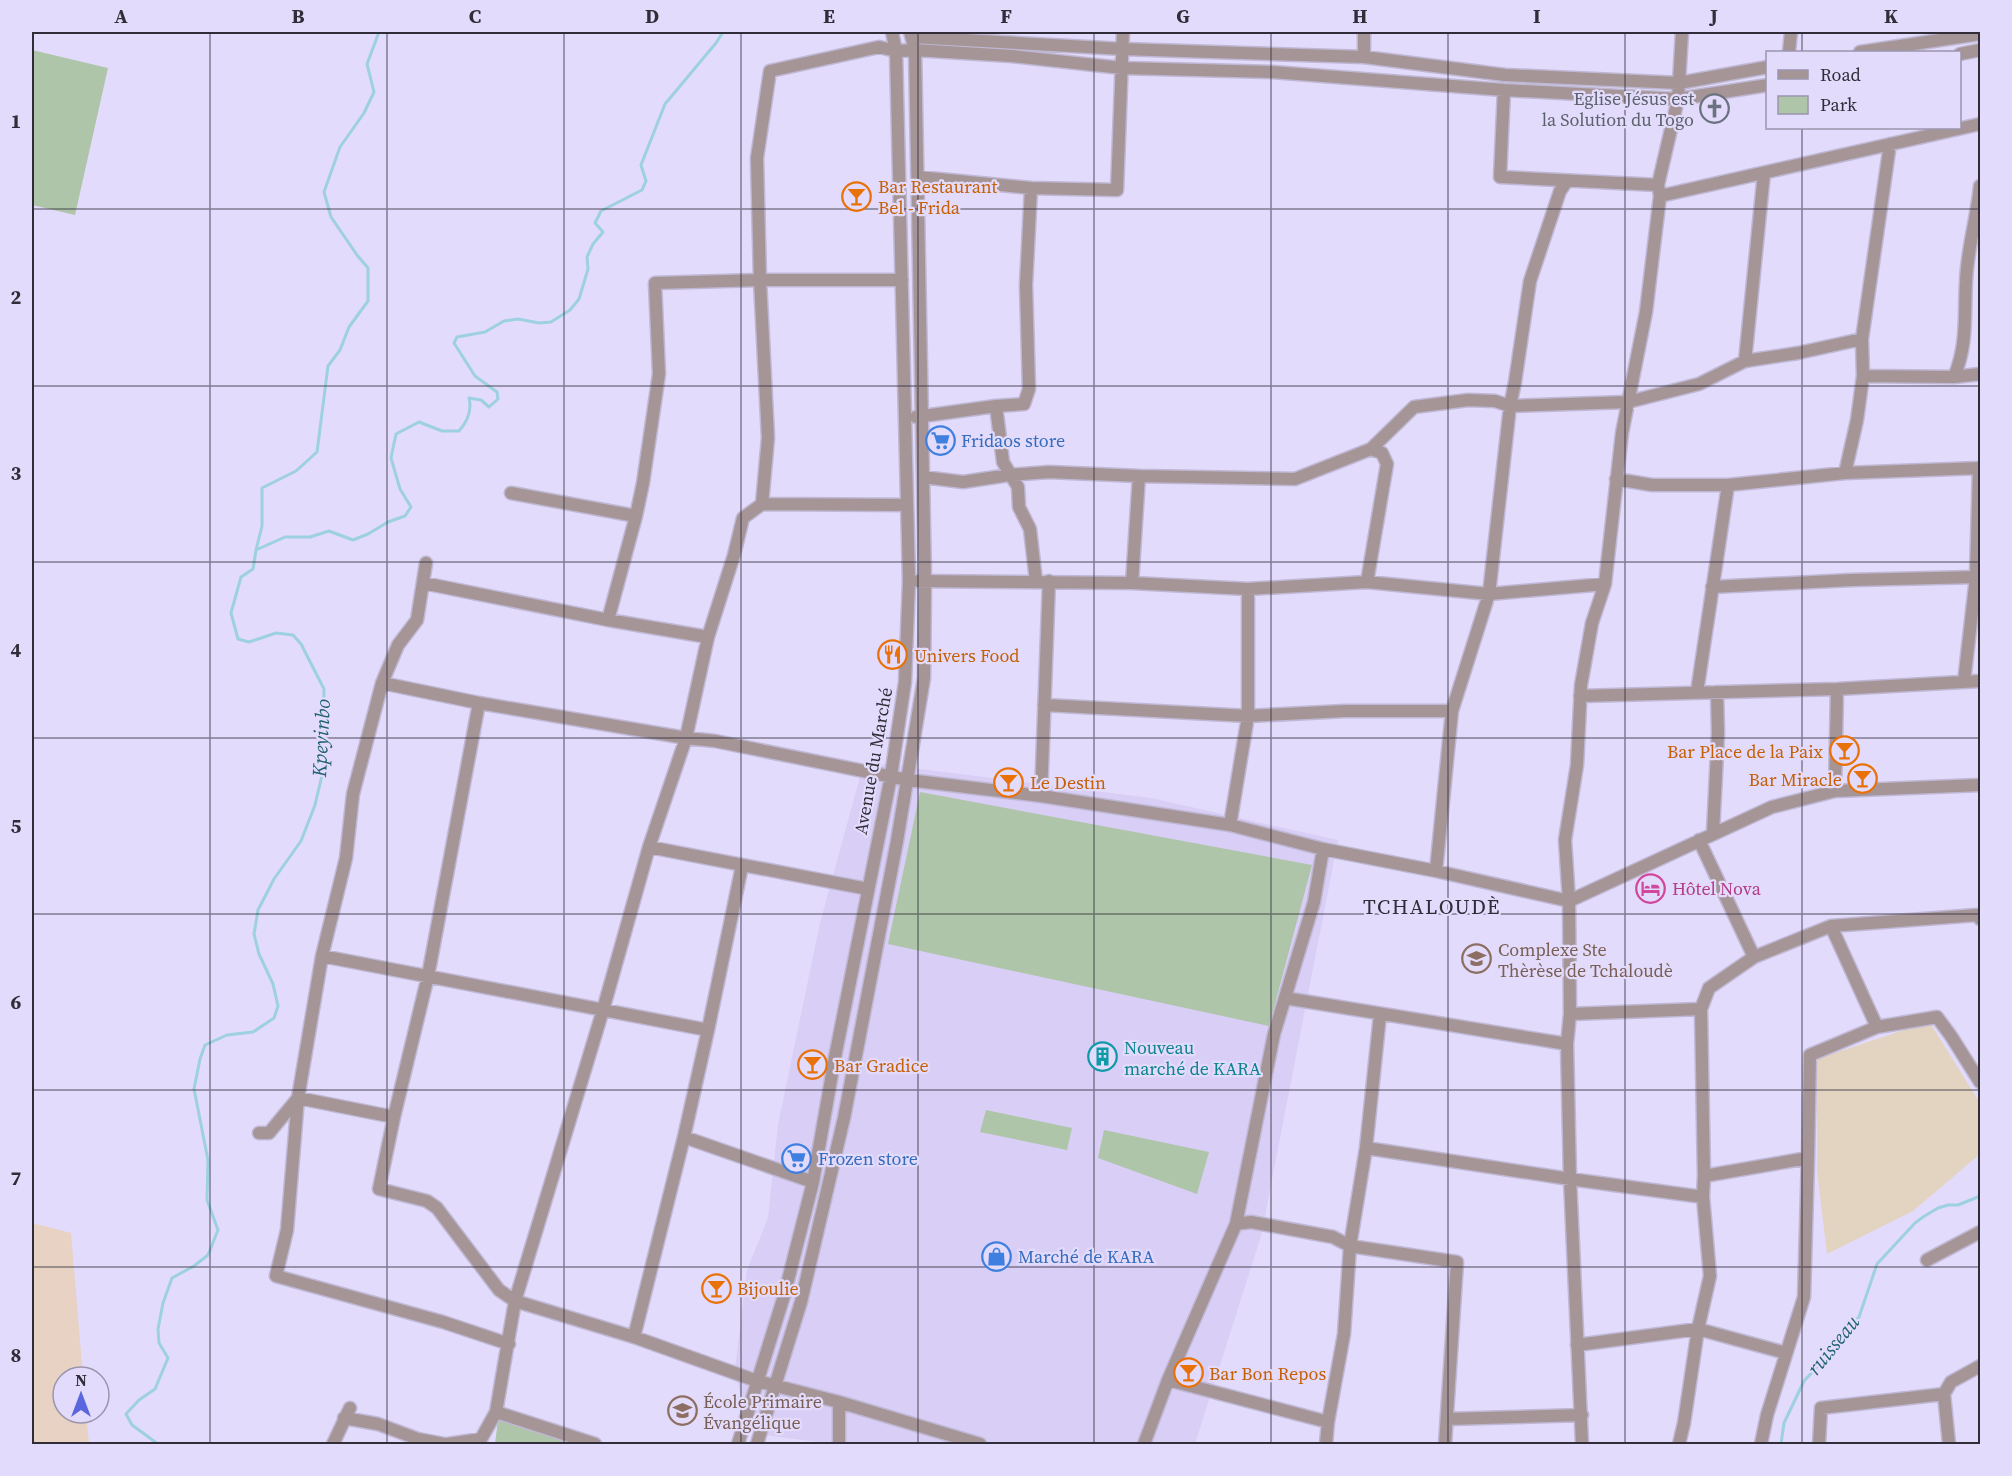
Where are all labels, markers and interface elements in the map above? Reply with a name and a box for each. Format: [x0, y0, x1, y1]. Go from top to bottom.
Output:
text: A [114, 2, 128, 30]
text: B [291, 2, 305, 30]
text: C [469, 2, 481, 30]
text: D [645, 2, 659, 30]
text: E [823, 2, 835, 30]
text: F [1000, 2, 1012, 30]
text: G [1176, 2, 1190, 30]
text: H [1352, 2, 1368, 30]
text: I [1533, 2, 1541, 30]
text: J [1708, 2, 1718, 30]
text: K [1884, 2, 1898, 30]
legend [1766, 51, 1961, 129]
text: Road [1820, 62, 1861, 87]
place label: Eglise Jésus est la Solution du Togo [1542, 86, 1694, 132]
church icon: Eglise Jésus est la Solution du Togo [1699, 92, 1731, 124]
text: Park [1820, 92, 1857, 117]
text: 1 [11, 107, 21, 135]
place label: Bar Restaurant Bel - Frida [878, 174, 998, 220]
bar icon: Bar Restaurant Bel - Frida [841, 180, 873, 212]
text: 2 [11, 283, 22, 311]
supermarket icon: Fridaos store [924, 424, 956, 456]
place label: Fridaos store [961, 428, 1065, 453]
text: 3 [11, 459, 22, 487]
text: 4 [11, 636, 22, 664]
restaurant icon: Univers Food [877, 639, 909, 671]
place label: Univers Food [914, 643, 1020, 668]
street label: Avenue du Marché [848, 685, 898, 837]
water label: Kpeyinbo [305, 698, 337, 779]
bar icon: Bar Place de la Paix [1828, 735, 1860, 767]
place label: Bar Place de la Paix [1667, 739, 1824, 764]
bar icon: Bar Miracle [1847, 763, 1879, 795]
bar icon: Le Destin [993, 766, 1025, 798]
place label: Bar Miracle [1748, 767, 1842, 792]
place label: Le Destin [1030, 770, 1106, 795]
text: 5 [11, 812, 22, 840]
hotel icon: Hôtel Nova [1635, 872, 1667, 904]
place label: Hôtel Nova [1672, 876, 1762, 901]
district label: TCHALOUDÈ [1363, 892, 1501, 921]
place label: Complexe Ste Thèrèse de Tchaloudè [1498, 937, 1673, 983]
school or university icon: Complexe Ste Thèrèse de Tchaloudè [1461, 943, 1493, 975]
text: 6 [11, 988, 22, 1016]
place label: Nouveau marché de KARA [1124, 1035, 1261, 1081]
building icon: Nouveau marché de KARA [1087, 1041, 1119, 1073]
bar icon: Bar Gradice [797, 1049, 829, 1081]
place label: Bar Gradice [834, 1053, 929, 1078]
supermarket icon: Frozen store [781, 1142, 813, 1174]
place label: Frozen store [818, 1146, 918, 1171]
text: 7 [11, 1164, 22, 1192]
shop icon: Marché de KARA [981, 1240, 1013, 1272]
place label: Marché de KARA [1018, 1244, 1155, 1269]
bar icon: Bijoulie [700, 1272, 732, 1304]
place label: Bijoulie [737, 1276, 799, 1301]
water label: ruisseau [1800, 1309, 1866, 1381]
text: 8 [11, 1341, 21, 1369]
bar icon: Bar Bon Repos [1172, 1357, 1204, 1389]
place label: Bar Bon Repos [1209, 1361, 1326, 1386]
north arrow [51, 1365, 111, 1425]
text: N [75, 1369, 87, 1391]
place label: École Primaire Évangélique [703, 1389, 822, 1435]
school or university icon: École Primaire Évangélique [666, 1395, 698, 1427]

